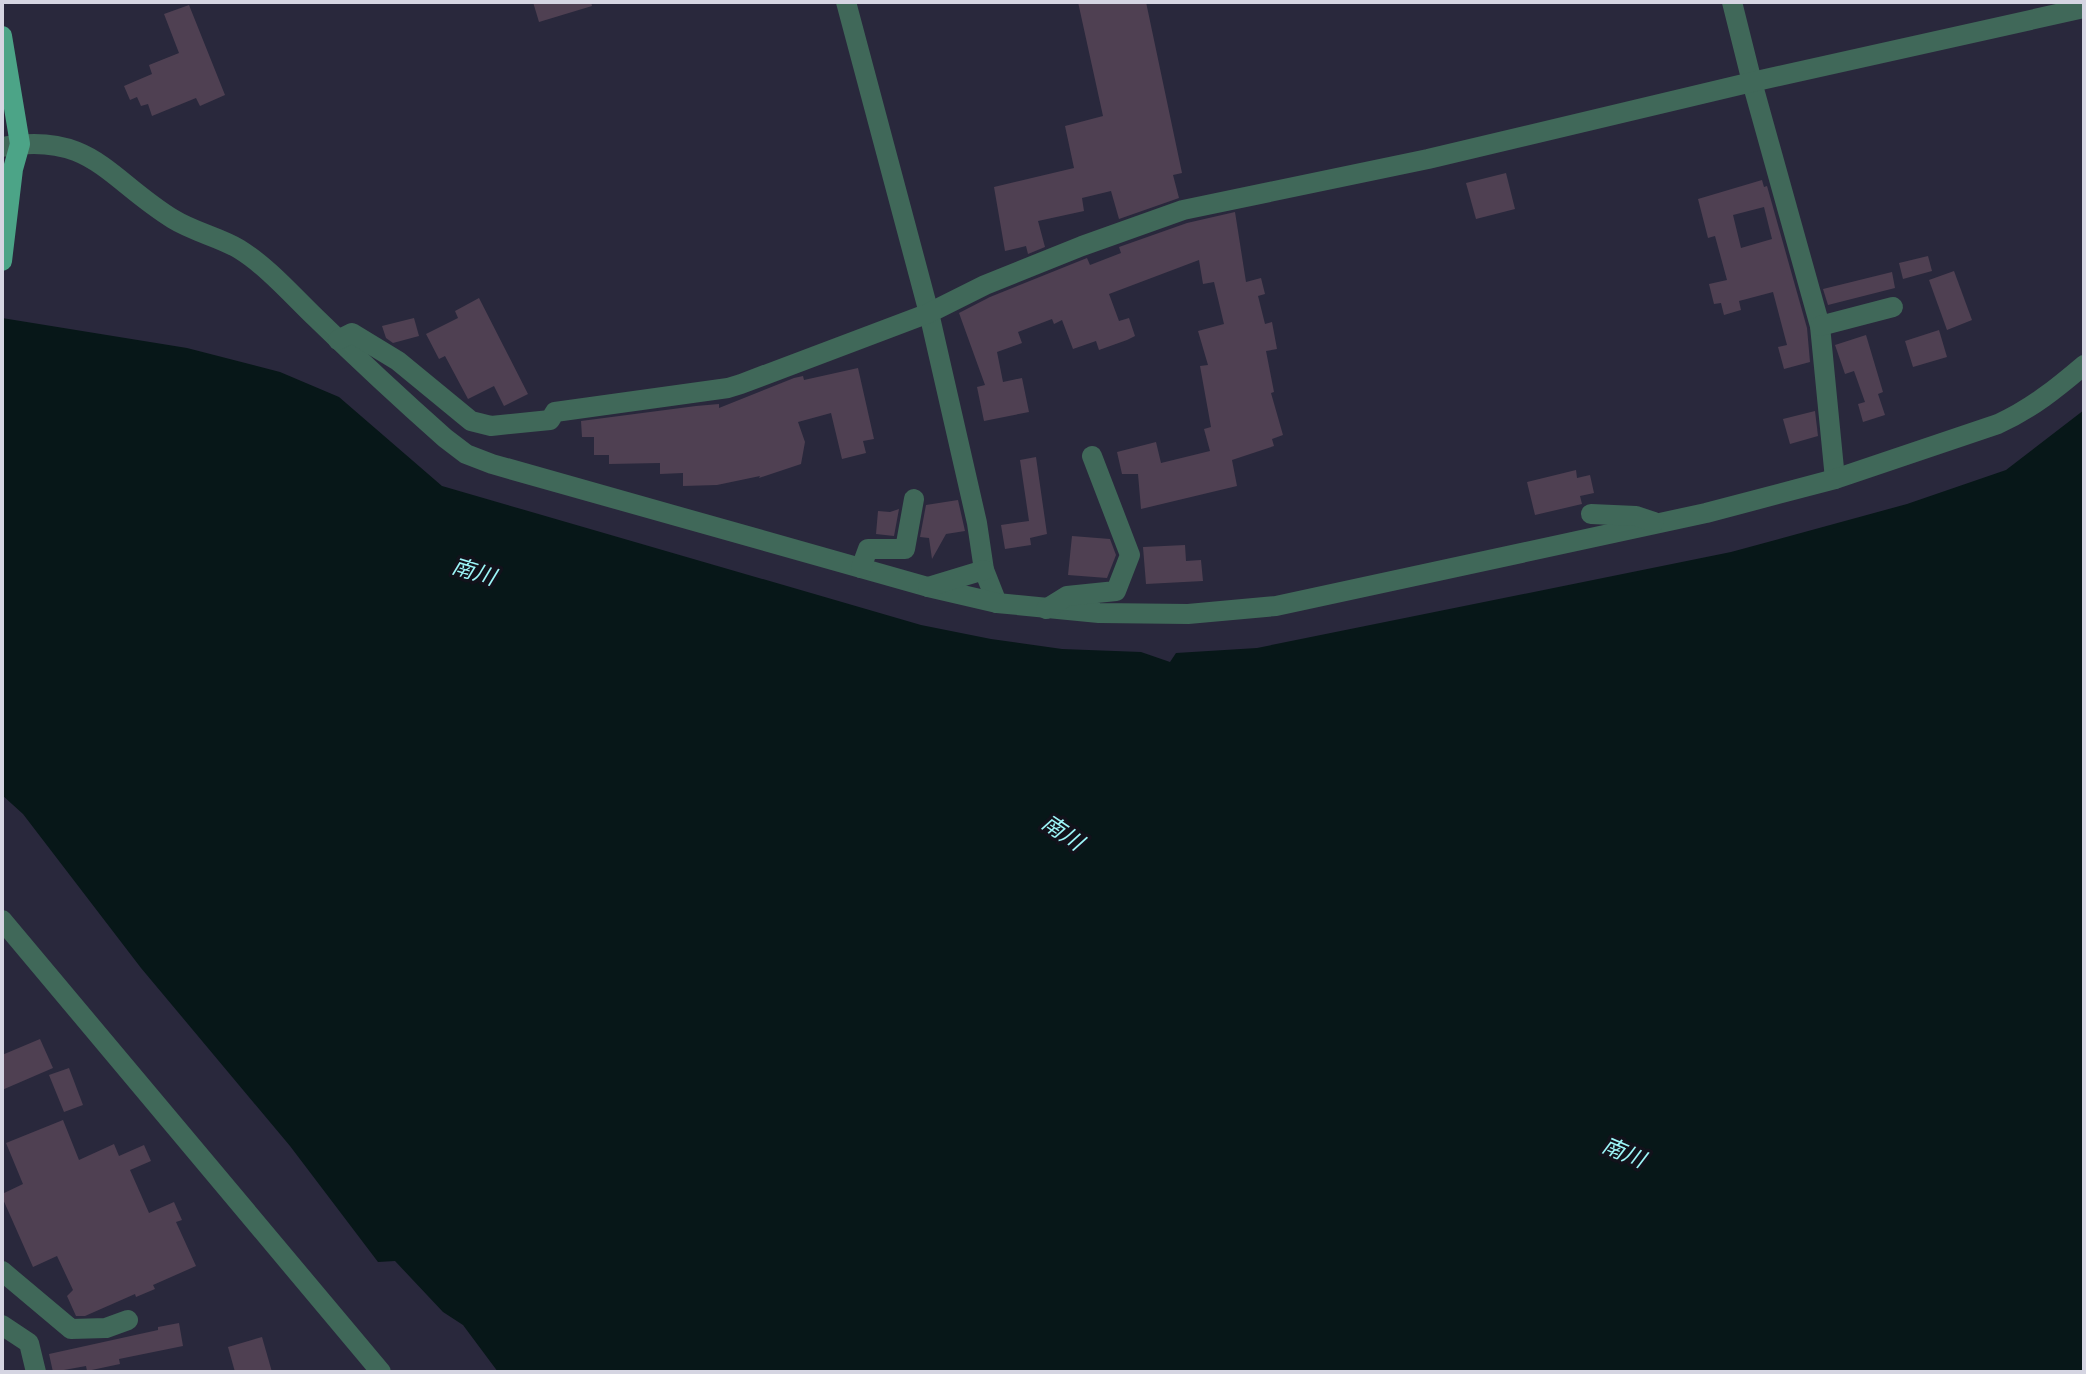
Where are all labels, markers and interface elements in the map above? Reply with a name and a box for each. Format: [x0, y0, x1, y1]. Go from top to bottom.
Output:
water label: 南川 [449, 551, 501, 591]
water label: 南川 [1037, 808, 1091, 857]
water label: 南川 [1598, 1131, 1652, 1174]

